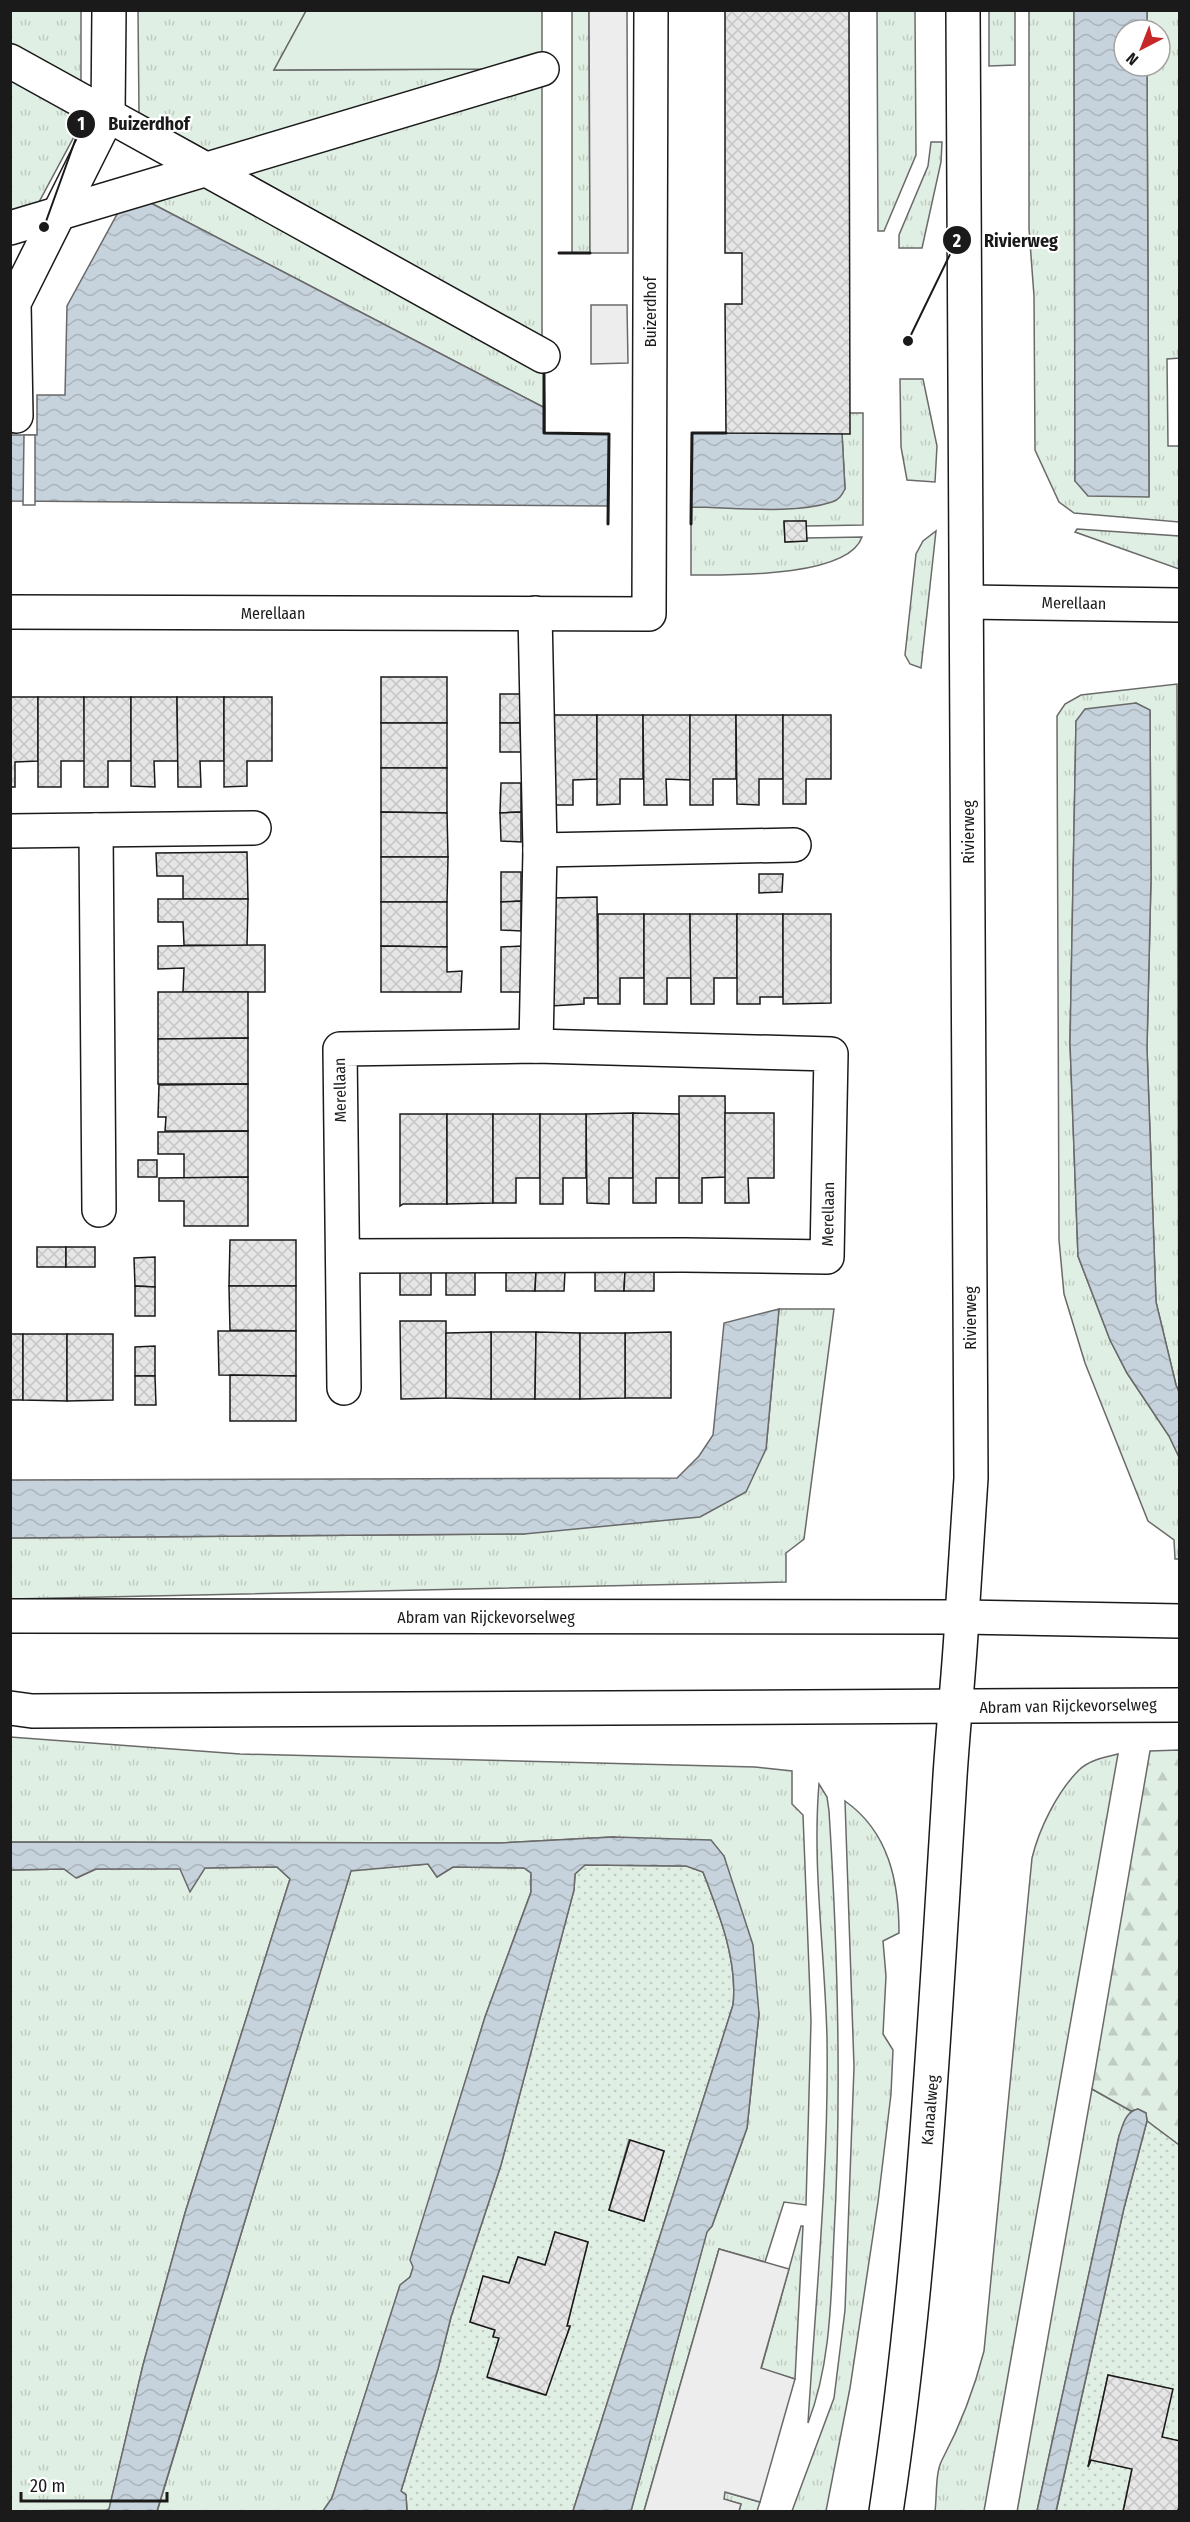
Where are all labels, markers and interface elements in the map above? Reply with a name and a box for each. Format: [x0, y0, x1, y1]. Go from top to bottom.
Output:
north arrow [1112, 18, 1172, 78]
text: N [1122, 49, 1142, 69]
callout: Buizerdhof [66, 106, 202, 142]
text: 1 [77, 113, 85, 135]
text: Buizerdhof [108, 113, 192, 135]
callout: Rivierweg [942, 222, 1070, 258]
text: 2 [952, 230, 961, 252]
text: Rivierweg [984, 230, 1058, 252]
street label: Buizerdhof [641, 276, 660, 347]
street label: Merellaan [1041, 593, 1107, 613]
street label: Merellaan [241, 604, 305, 623]
street label: Rivierweg [959, 800, 978, 864]
street label: Merellaan [330, 1057, 350, 1123]
street label: Merellaan [818, 1181, 838, 1247]
street label: Rivierweg [961, 1286, 980, 1350]
street label: Abram van Rijckevorselweg [397, 1608, 575, 1627]
street label: Abram van Rijckevorselweg [979, 1695, 1157, 1717]
street label: Kanaalweg [917, 2074, 943, 2146]
scale bar [21, 2465, 166, 2503]
text: 20 m [30, 2475, 65, 2497]

